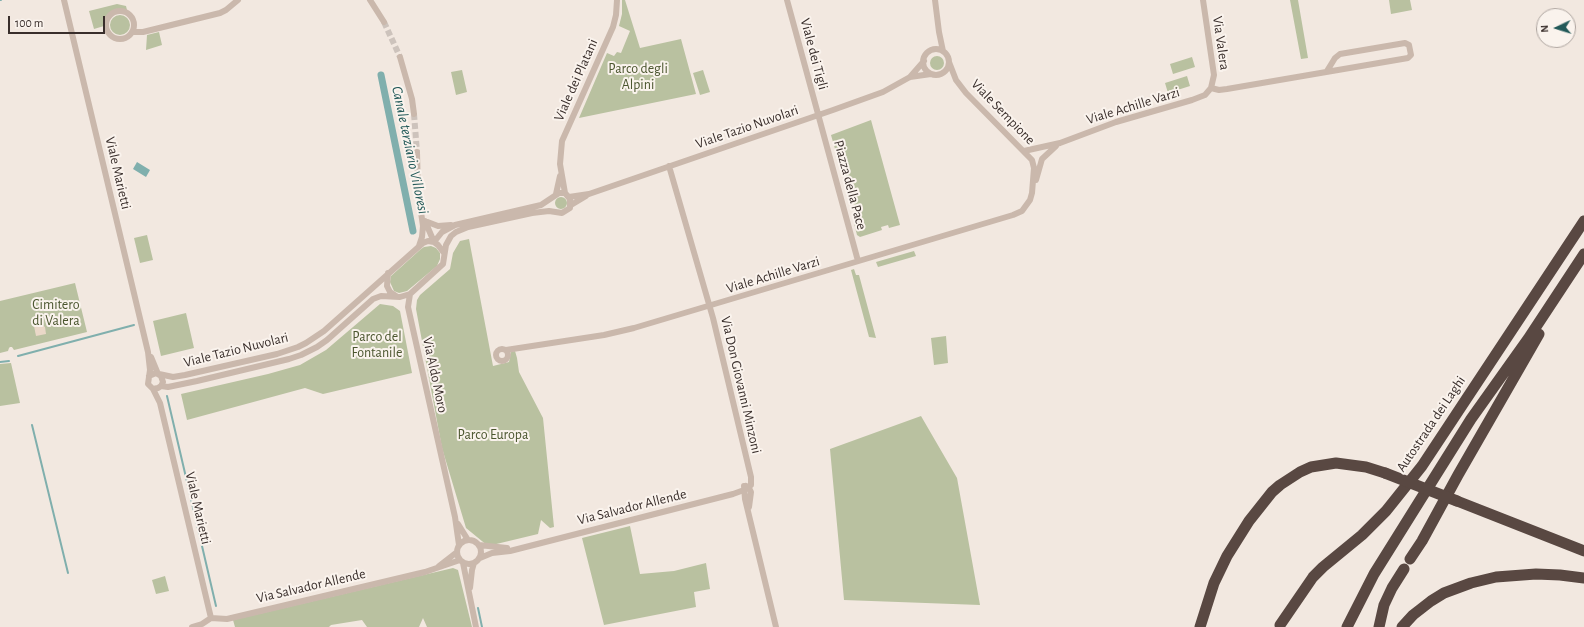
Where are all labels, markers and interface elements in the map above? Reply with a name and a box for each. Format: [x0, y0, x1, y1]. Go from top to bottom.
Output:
scale bar [10, 8, 107, 34]
north arrow [1536, 8, 1576, 48]
street label: Via Valera [1209, 15, 1233, 71]
street label: Viale dei Tigli [796, 16, 832, 92]
text: 100 m [15, 17, 43, 29]
text: N [1539, 25, 1550, 33]
street label: Viale dei Platani [550, 36, 602, 124]
park label: Parco degli Alpini [608, 61, 668, 94]
street label: Viale Sempione [967, 76, 1039, 148]
water label: Canale terziario Villoresi [388, 84, 432, 216]
street label: Viale Achille Varzi [1084, 84, 1182, 128]
street label: Viale Tazio Nuvolari [693, 102, 801, 152]
street label: Viale Marietti [102, 135, 134, 211]
street label: Piazza della Pace [830, 138, 870, 232]
street label: Viale Achille Varzi [724, 253, 822, 297]
park label: Cimitero di Valera [32, 297, 80, 330]
street label: Via Don Giovanni Minzoni [717, 315, 765, 455]
street label: Viale Tazio Nuvolari [182, 329, 290, 371]
park label: Parco del Fontanile [352, 329, 402, 362]
street label: Via Aldo Moro [419, 336, 451, 414]
street label: Autostrada dei Laghi [1393, 373, 1469, 475]
park label: Parco Europa [458, 427, 528, 443]
street label: Viale Marietti [182, 470, 214, 546]
street label: Via Salvador Allende [576, 485, 688, 529]
street label: Via Salvador Allende [255, 565, 367, 607]

